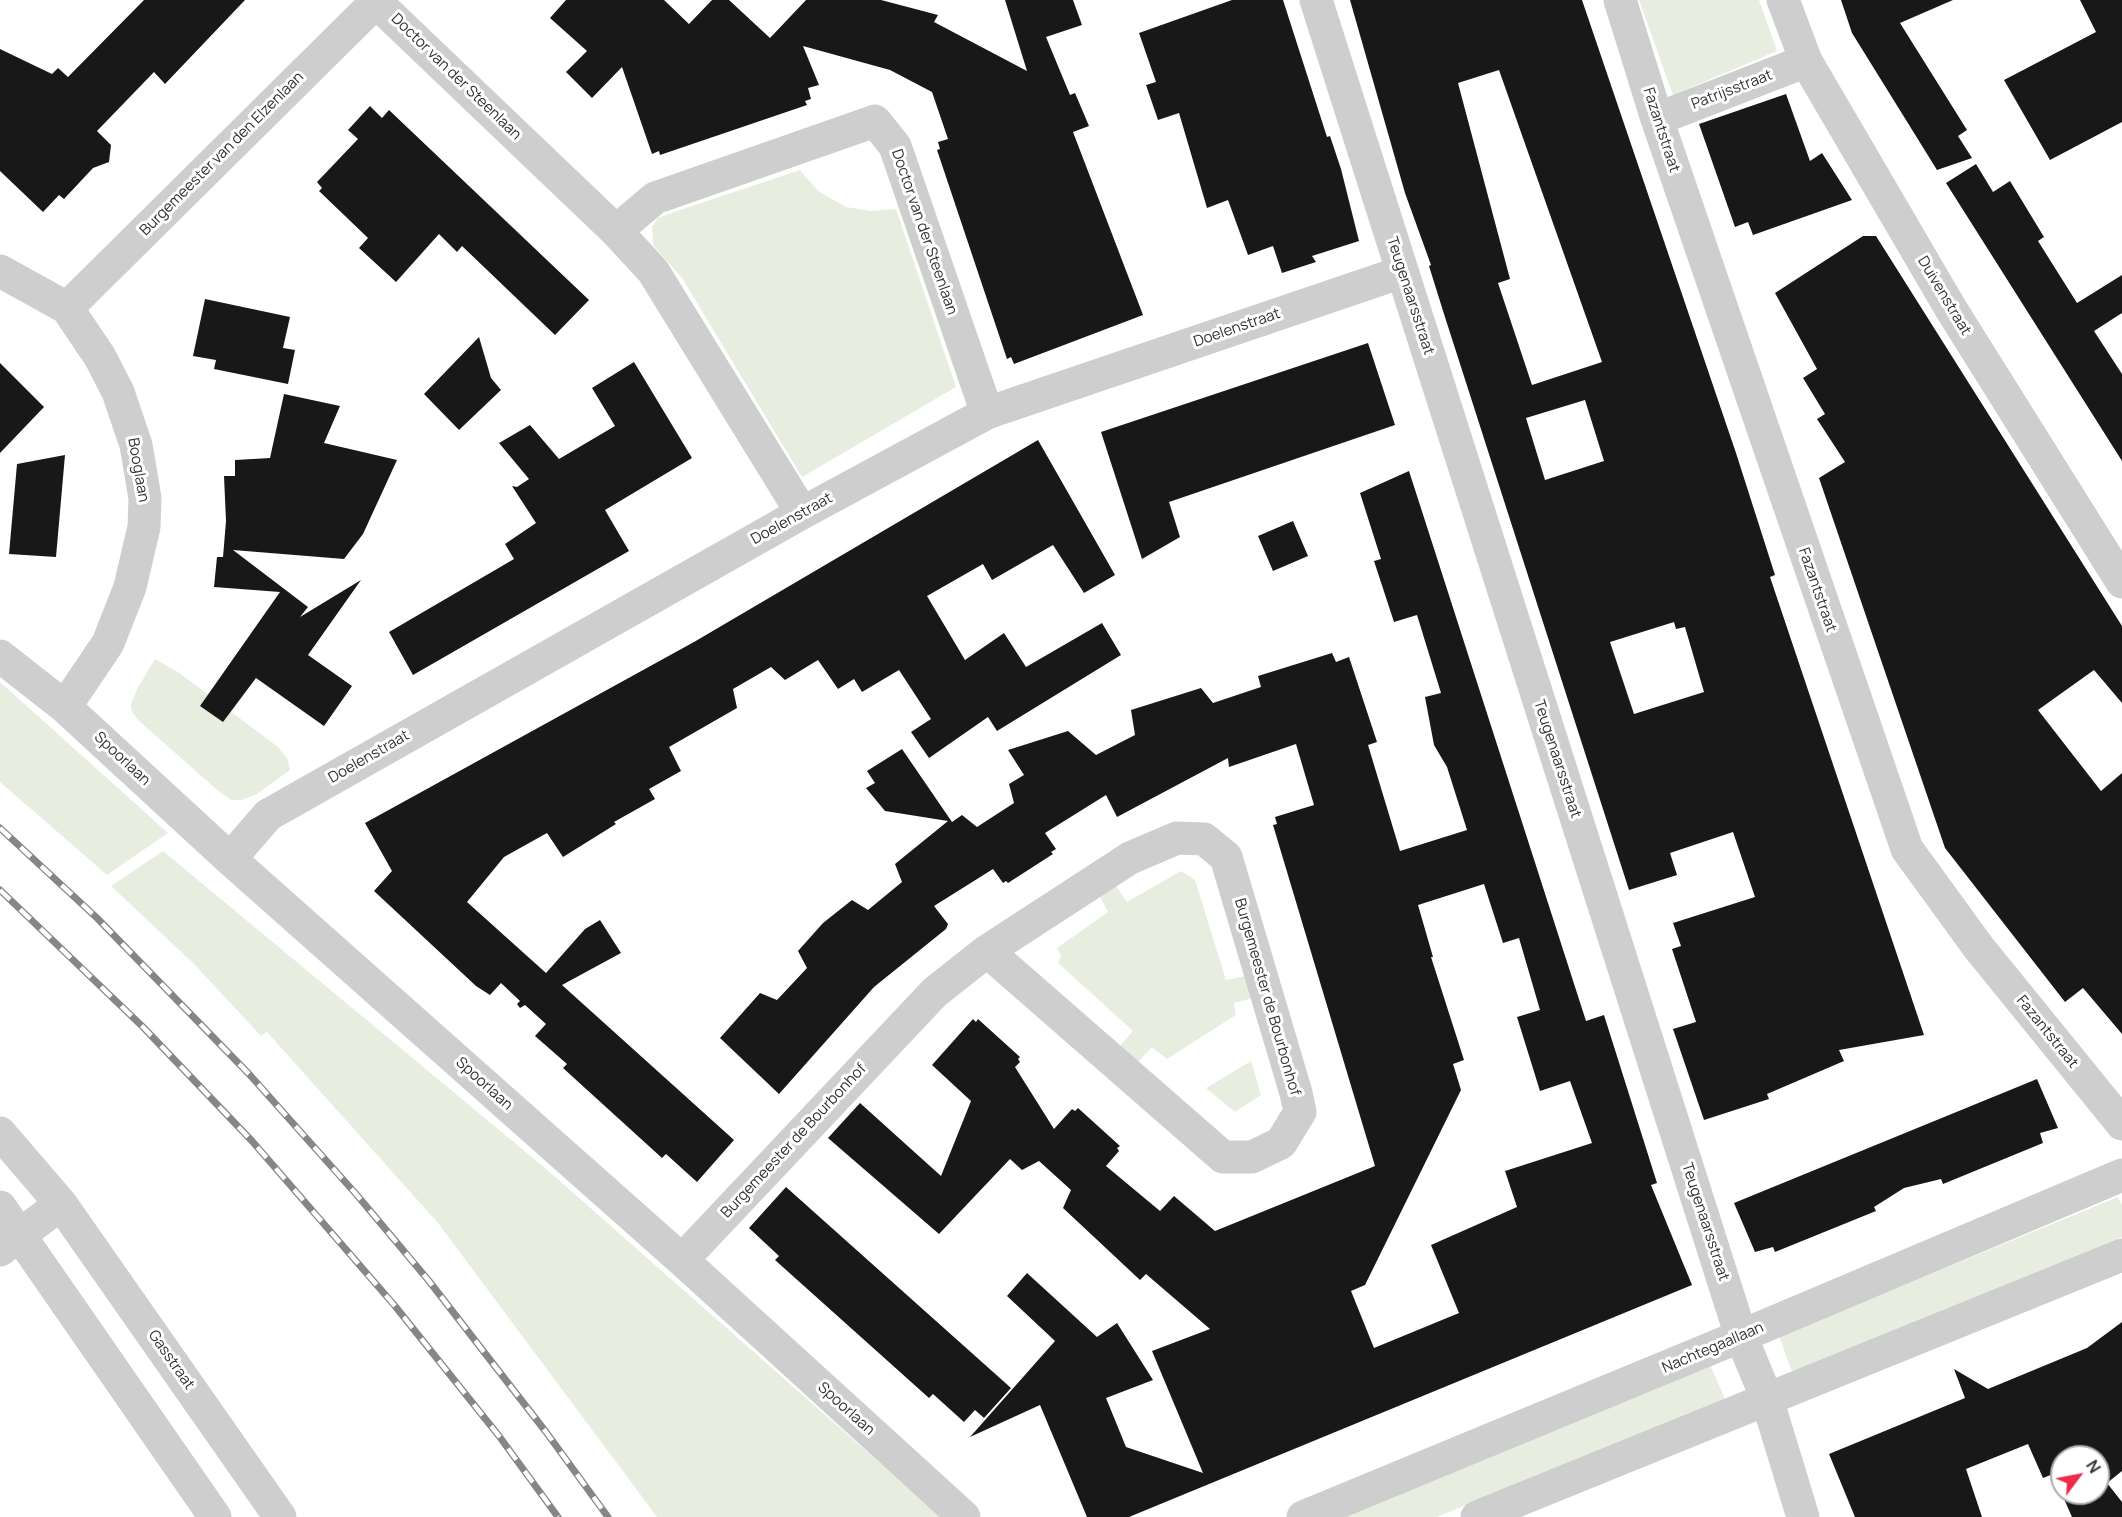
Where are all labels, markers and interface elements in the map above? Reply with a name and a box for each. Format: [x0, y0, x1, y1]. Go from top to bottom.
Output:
street label: Doctor van der Steenlaan [387, 10, 525, 144]
street label: Patrijsstraat [1689, 66, 1775, 114]
street label: Burgemeester van den Elzenlaan [136, 68, 308, 240]
street label: Fazantstraat [1639, 85, 1683, 175]
street label: Doctor van der Steenlaan [887, 147, 961, 317]
street label: Teugenaarsstraat [1382, 235, 1438, 357]
street label: Duivenstraat [1913, 253, 1975, 339]
street label: Doelenstraat [1191, 305, 1283, 351]
street label: Booglaan [124, 436, 152, 504]
street label: Doelenstraat [748, 489, 836, 549]
street label: Fazantstraat [1794, 545, 1840, 635]
street label: Teugenaarsstraat [1529, 698, 1585, 820]
street label: Doelenstraat [325, 727, 413, 787]
street label: Spoorlaan [90, 728, 154, 790]
street label: Burgemeester de Bourbonhof [1230, 896, 1304, 1098]
street label: Fazantstraat [2012, 992, 2082, 1072]
street label: Spoorlaan [452, 1054, 516, 1114]
street label: Burgemeester de Bourbonhof [718, 1060, 870, 1222]
street label: Teugenaarsstraat [1677, 1161, 1733, 1283]
street label: Nachtegaallaan [1660, 1319, 1766, 1377]
street label: Gasstraat [144, 1327, 198, 1393]
street label: Spoorlaan [814, 1379, 878, 1439]
north arrow [2050, 1445, 2110, 1505]
text: N [2081, 1456, 2106, 1477]

